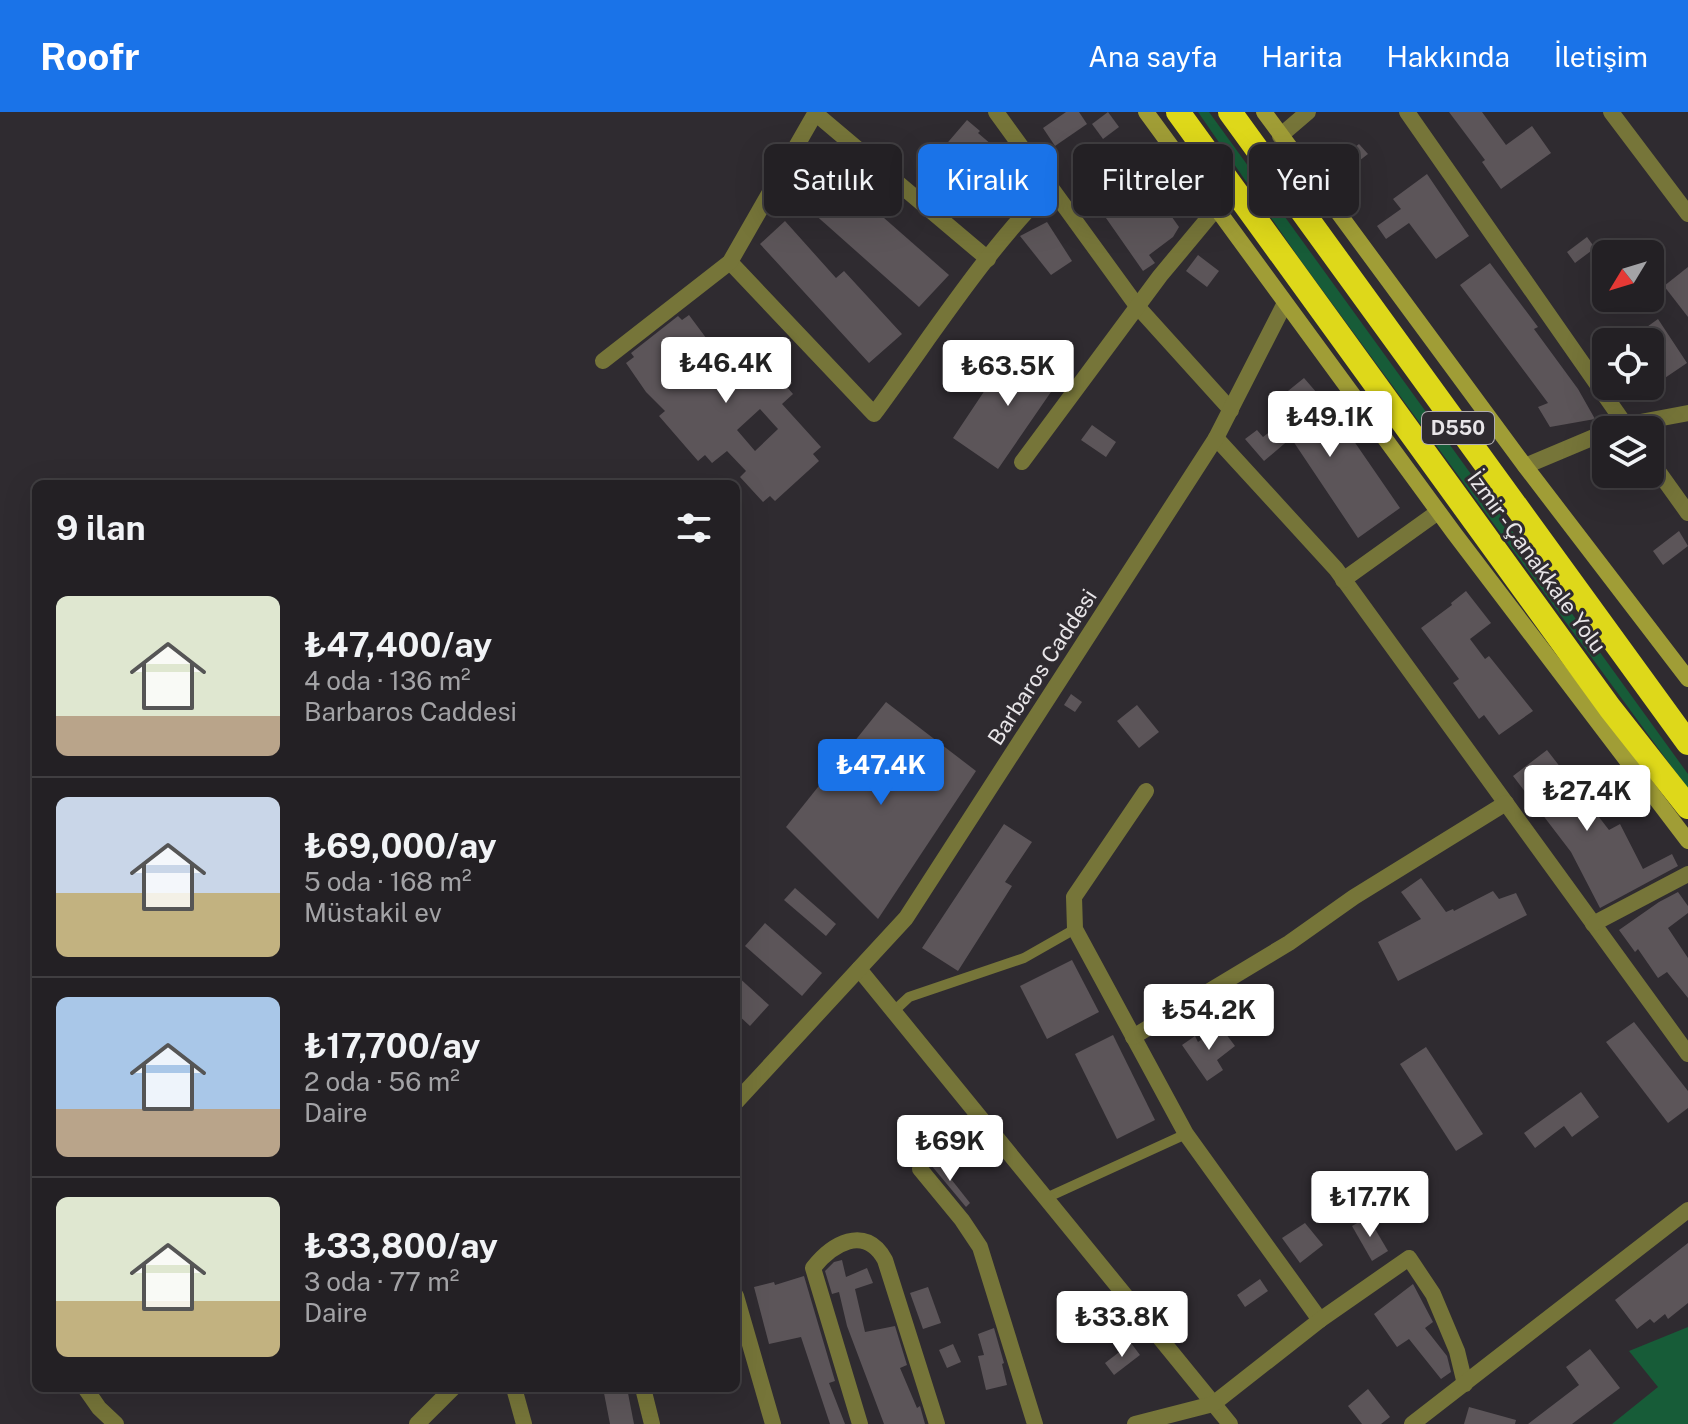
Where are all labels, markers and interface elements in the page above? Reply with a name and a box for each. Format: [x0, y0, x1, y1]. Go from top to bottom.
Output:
text: Roofr [40, 34, 140, 79]
text: Ana sayfa [1088, 40, 1218, 73]
text: Harita [1262, 40, 1342, 73]
text: Hakkında [1386, 40, 1510, 73]
text: İletişim [1554, 40, 1648, 73]
chip: Satılık [764, 144, 902, 216]
chip: Kiralık [918, 144, 1057, 216]
chip: Filtreler [1073, 144, 1233, 216]
chip: Yeni [1249, 144, 1359, 216]
north arrow [1592, 240, 1664, 312]
map controls [1592, 240, 1664, 488]
button: locate [1592, 328, 1664, 400]
pin: ₺46.4K [661, 337, 791, 405]
pin: ₺63.5K [943, 340, 1073, 408]
text: ₺46.4K [679, 347, 773, 378]
text: ₺63.5K [961, 350, 1055, 381]
pin: ₺49.1K [1265, 391, 1395, 459]
text: ₺49.1K [1286, 401, 1374, 432]
road number: D550 [1422, 412, 1494, 444]
button: layers [1592, 416, 1664, 488]
street label: İzmir - Çanakkale Yolu [1462, 465, 1613, 658]
icon: filters [672, 506, 716, 550]
text: 9 ilan [56, 508, 146, 548]
street label: Barbaros Caddesi [982, 584, 1102, 750]
text: ₺47,400/ay [304, 625, 492, 665]
icon: home [120, 628, 216, 724]
text: 4 oda · 136 m² [304, 665, 471, 696]
text: Barbaros Caddesi [304, 696, 517, 727]
pin: ₺47.4K [816, 739, 946, 807]
text: ₺47.4K [836, 749, 926, 780]
pin: ₺27.4K [1522, 765, 1652, 833]
text: ₺27.4K [1542, 775, 1632, 806]
text: ₺69,000/ay [304, 826, 497, 866]
icon: home [120, 829, 216, 925]
text: 5 oda · 168 m² [304, 866, 471, 897]
text: Müstakil ev [304, 897, 442, 928]
pin: ₺54.2K [1144, 984, 1274, 1052]
text: ₺54.2K [1162, 994, 1256, 1025]
text: ₺17,700/ay [304, 1026, 480, 1066]
icon: home [120, 1029, 216, 1125]
text: 2 oda · 56 m² [304, 1066, 460, 1097]
text: Daire [304, 1097, 368, 1128]
pin: ₺69K [903, 1115, 997, 1183]
text: ₺69K [915, 1125, 985, 1156]
pin: ₺17.7K [1305, 1171, 1435, 1239]
text: ₺17.7K [1329, 1181, 1411, 1212]
text: ₺33,800/ay [304, 1226, 498, 1266]
icon: home [120, 1229, 216, 1325]
text: 3 oda · 77 m² [304, 1266, 459, 1297]
pin: ₺33.8K [1057, 1291, 1187, 1359]
text: Daire [304, 1297, 368, 1328]
text: ₺33.8K [1075, 1301, 1169, 1332]

